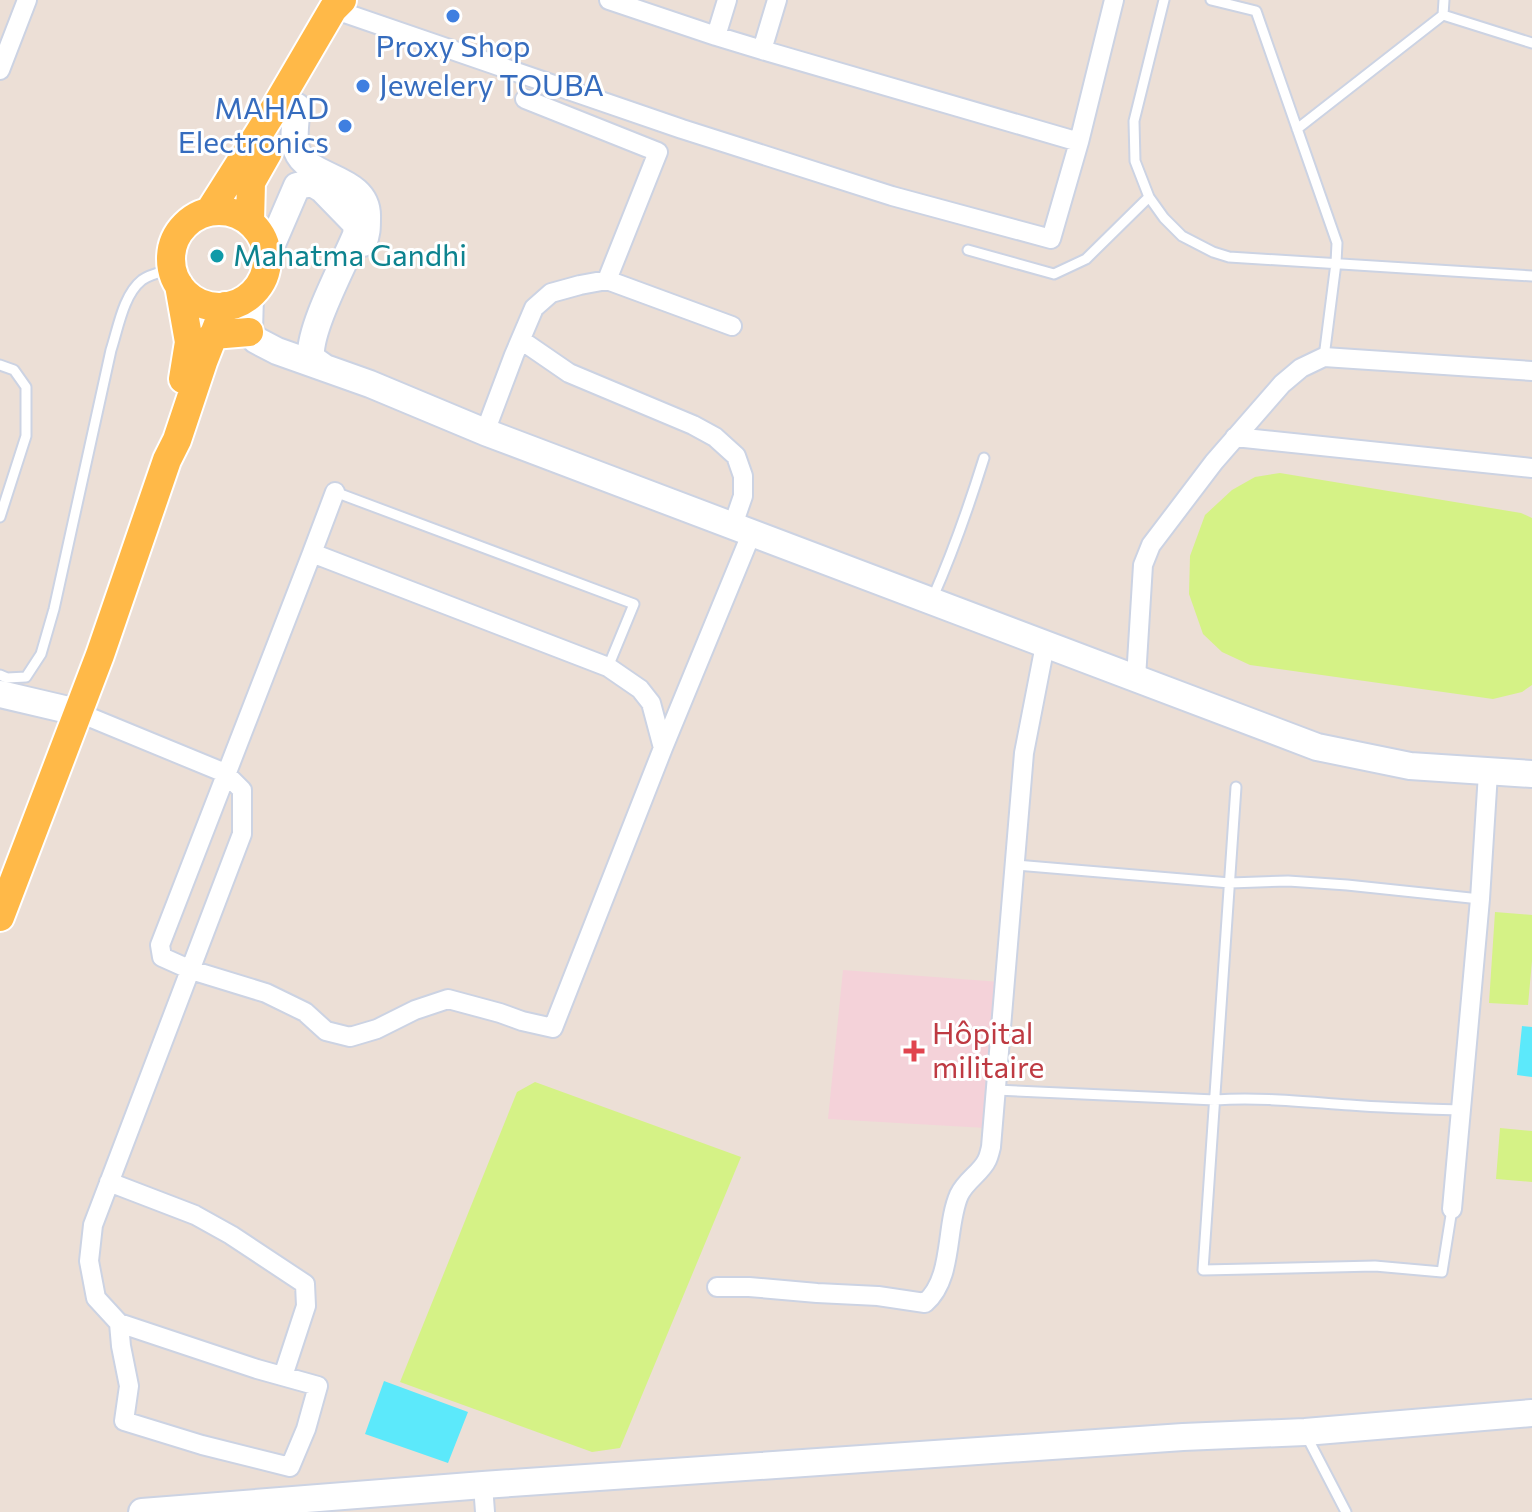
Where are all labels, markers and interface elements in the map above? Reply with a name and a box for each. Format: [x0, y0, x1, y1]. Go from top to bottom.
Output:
marker: Proxy Shop [444, 7, 462, 25]
place label: Proxy Shop [375, 26, 531, 63]
place label: Jewelery TOUBA [379, 65, 604, 102]
marker: Jewelery TOUBA [354, 77, 372, 95]
place label: MAHAD Electronics [178, 88, 329, 159]
marker: MAHAD Electronics [336, 117, 354, 135]
place label: Mahatma Gandhi [233, 235, 467, 272]
marker: Mahatma Gandhi [208, 247, 226, 265]
place label: Hôpital militaire [932, 1013, 1044, 1084]
marker: Hôpital militaire [903, 1040, 925, 1062]

